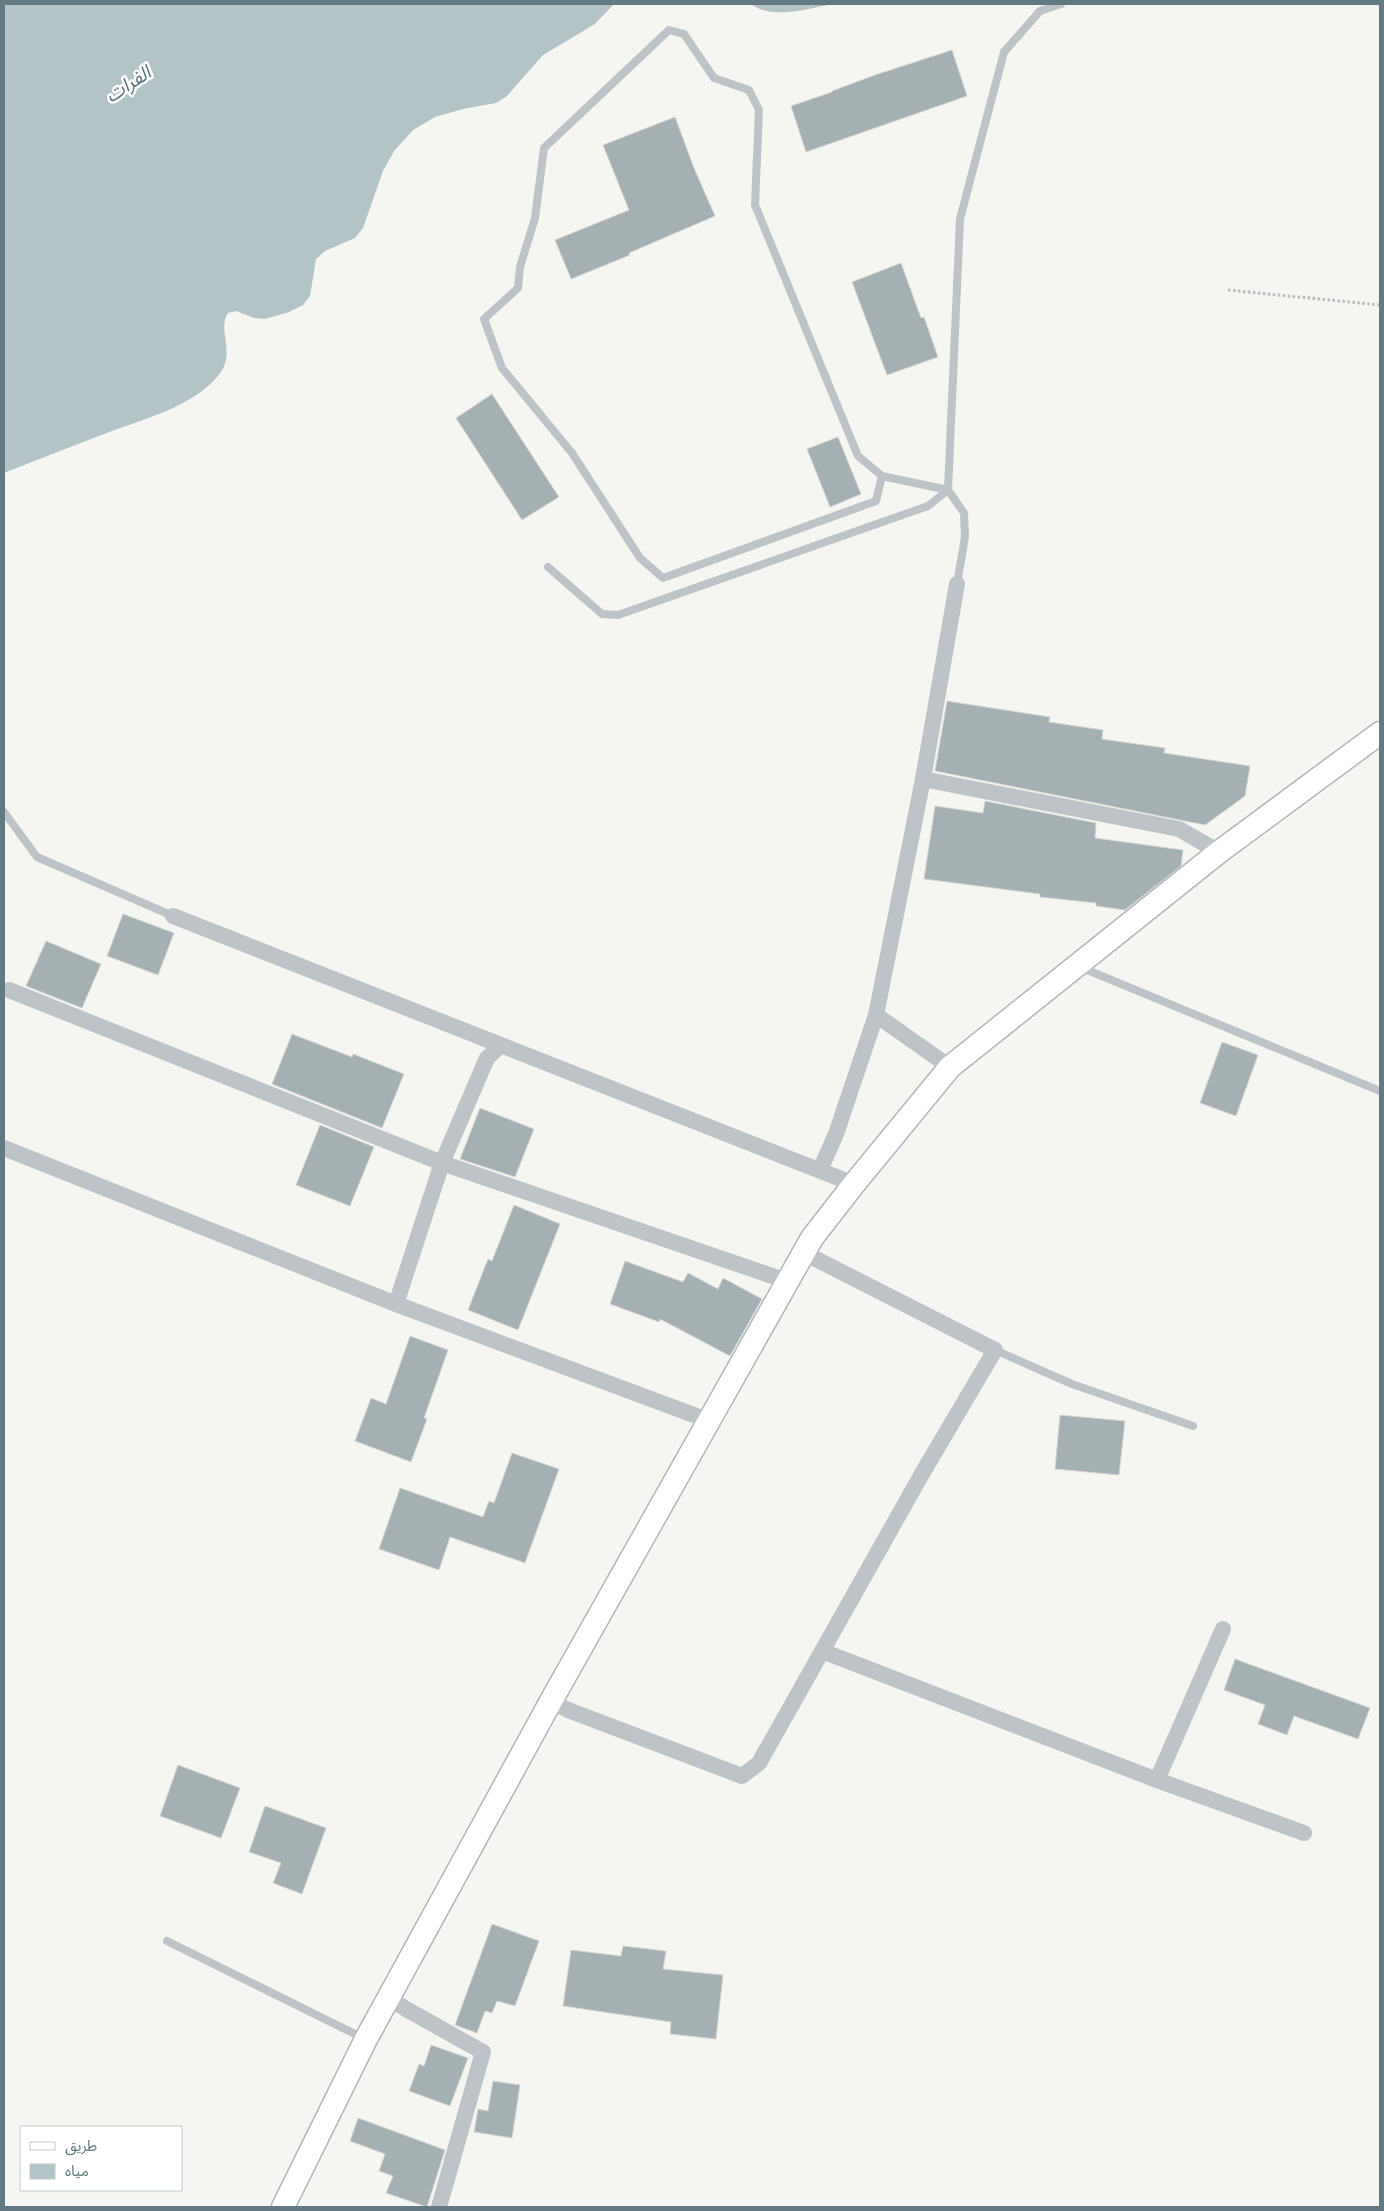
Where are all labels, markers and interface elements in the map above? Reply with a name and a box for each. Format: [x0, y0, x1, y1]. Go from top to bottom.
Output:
water label: الفرات [101, 60, 157, 107]
legend [20, 2126, 182, 2191]
text: طريق [65, 2137, 97, 2156]
text: مياه [65, 2162, 89, 2180]

